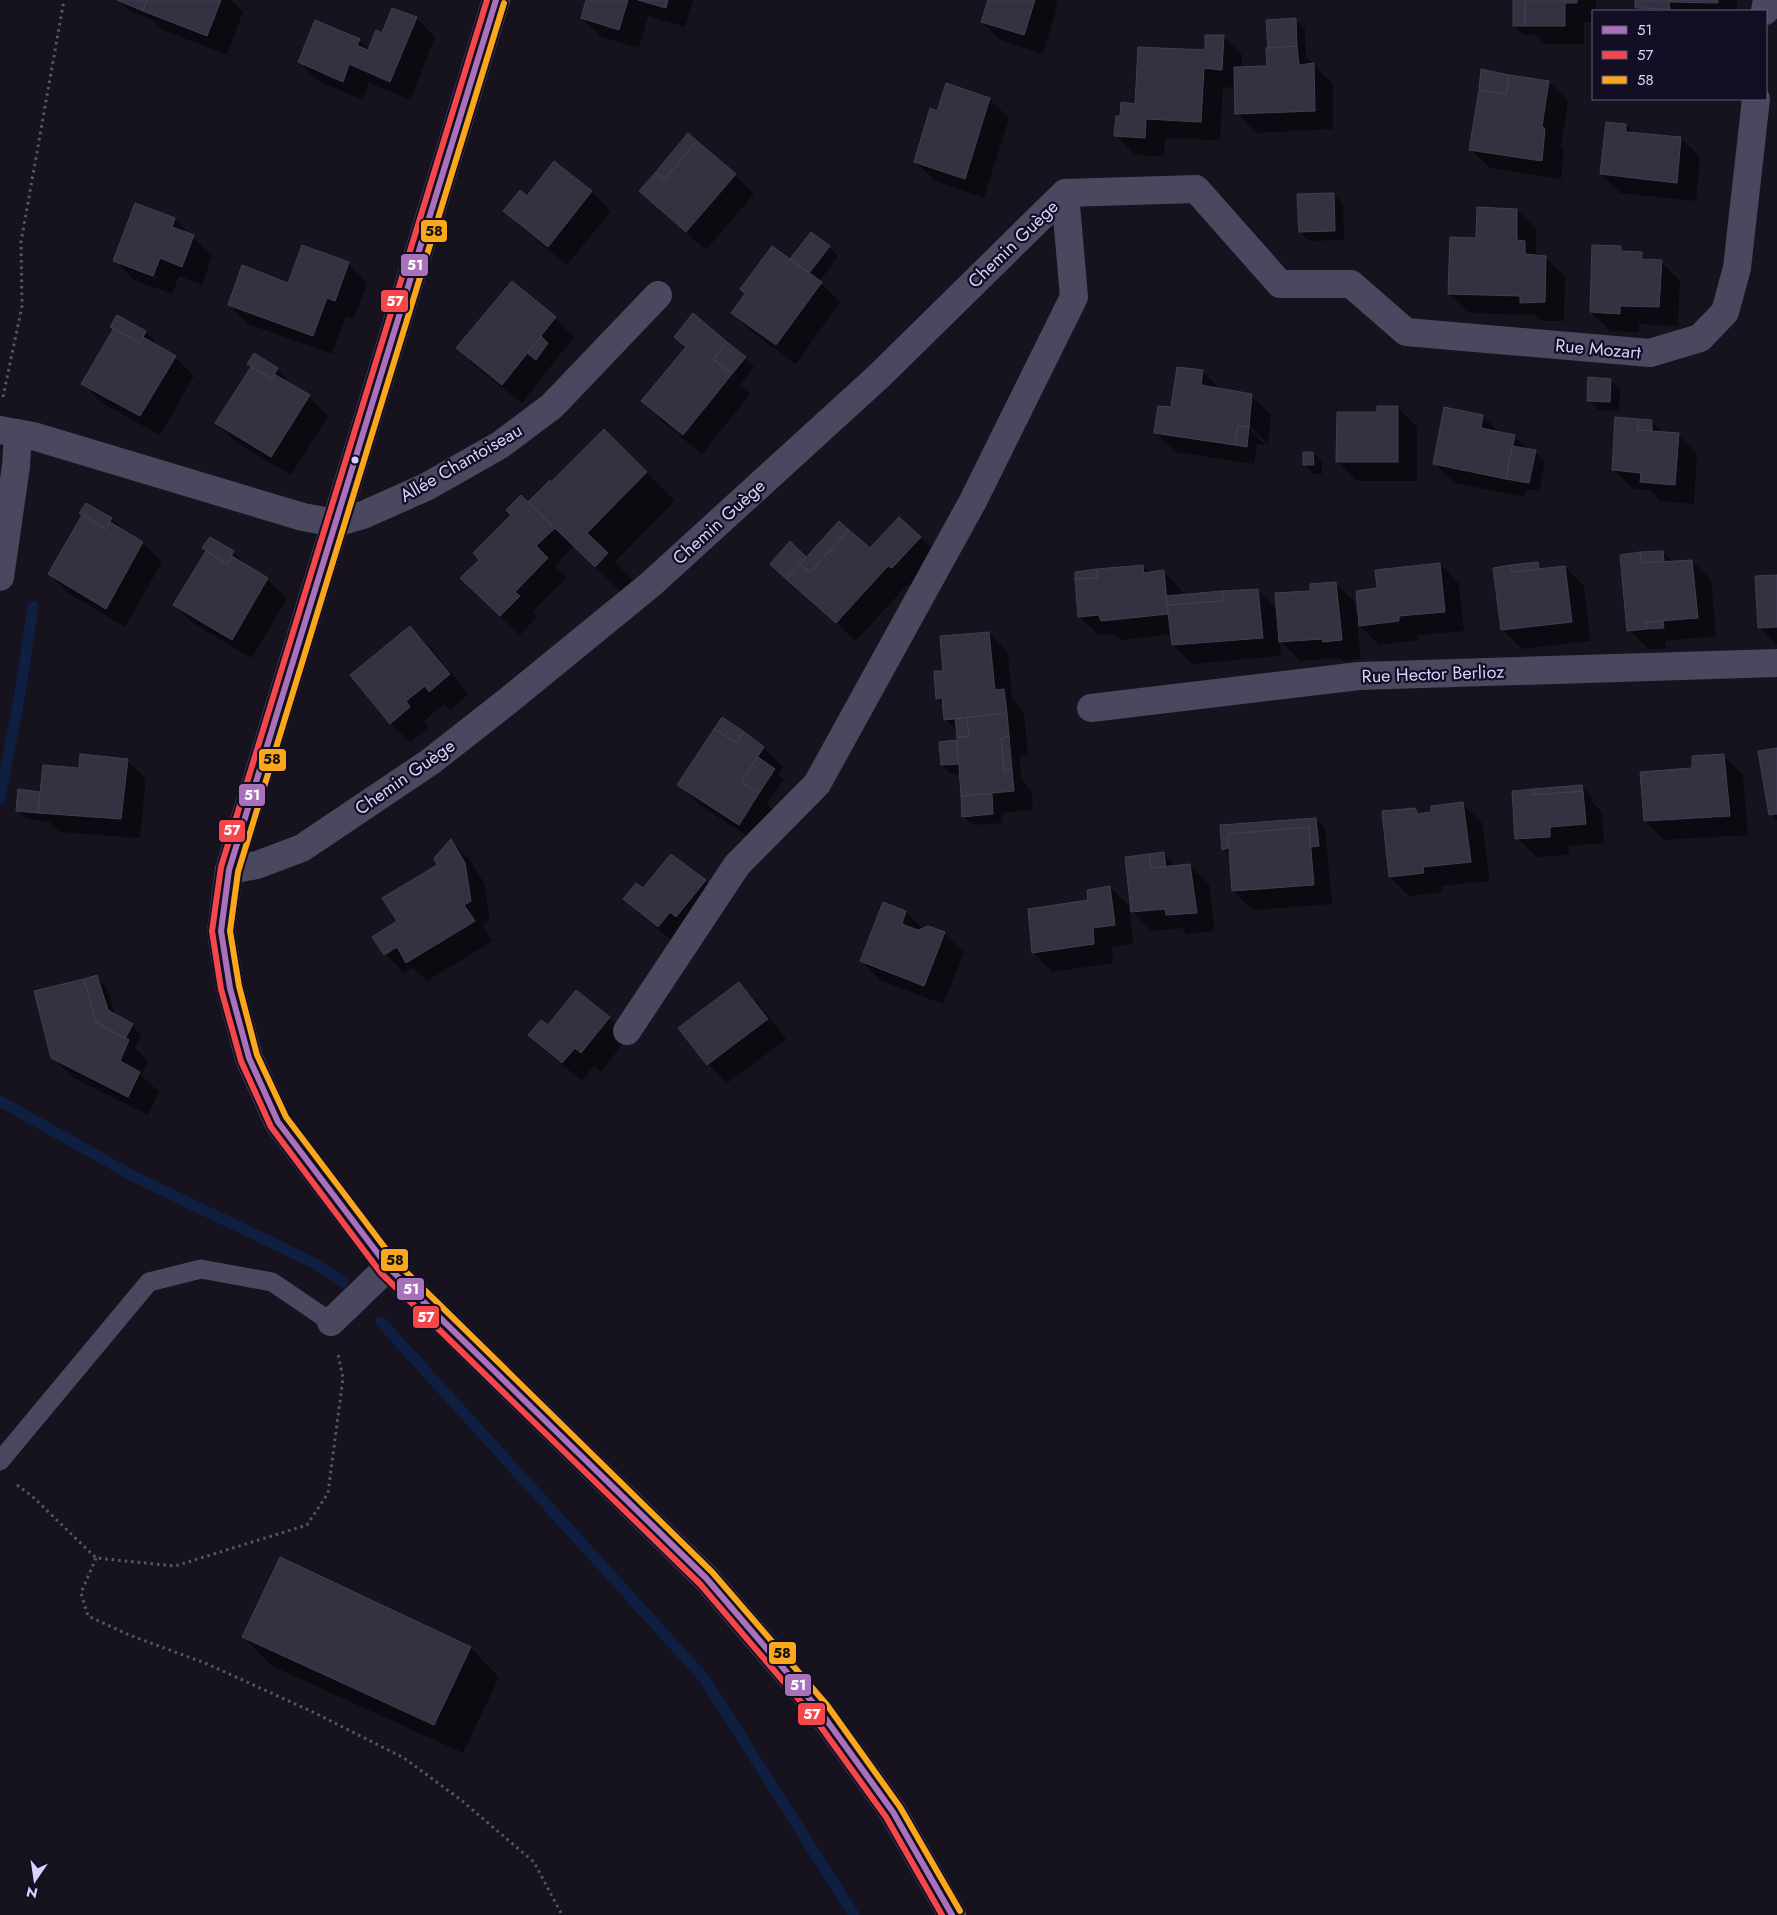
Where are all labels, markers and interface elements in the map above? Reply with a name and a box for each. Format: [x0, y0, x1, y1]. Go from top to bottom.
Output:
legend [1592, 10, 1767, 100]
text: 51 [1637, 19, 1652, 41]
text: 57 [1637, 44, 1653, 66]
text: 58 [1637, 69, 1654, 91]
street label: Chemin Guège [962, 194, 1064, 294]
line badge: 58 [420, 219, 448, 243]
text: 58 [425, 221, 443, 241]
line badge: 51 [400, 253, 429, 277]
text: 51 [407, 255, 423, 275]
line badge: 57 [380, 289, 409, 313]
text: 57 [386, 291, 404, 311]
street label: Rue Mozart [1554, 332, 1643, 366]
street label: Allée Chantoiseau [395, 417, 527, 509]
unlabelled marker [350, 455, 360, 465]
street label: Chemin Guège [667, 473, 771, 571]
street label: Rue Hector Berlioz [1361, 658, 1506, 689]
street label: Chemin Guège [350, 733, 460, 821]
line badge: 58 [258, 748, 287, 772]
text: 58 [263, 749, 281, 769]
line badge: 51 [238, 783, 266, 807]
text: 51 [244, 785, 260, 805]
line badge: 57 [218, 819, 246, 843]
text: 57 [223, 820, 241, 840]
line badge: 58 [380, 1248, 409, 1272]
text: 58 [386, 1250, 404, 1270]
line badge: 51 [396, 1277, 425, 1301]
text: 51 [403, 1279, 419, 1299]
line badge: 57 [412, 1305, 440, 1329]
text: 57 [417, 1307, 435, 1327]
line badge: 58 [768, 1641, 797, 1665]
text: 58 [773, 1643, 791, 1663]
line badge: 51 [784, 1673, 812, 1697]
text: 51 [790, 1675, 806, 1695]
line badge: 57 [797, 1702, 826, 1726]
text: 57 [803, 1704, 821, 1724]
north arrow [10, 1855, 60, 1905]
text: N [24, 1882, 40, 1904]

